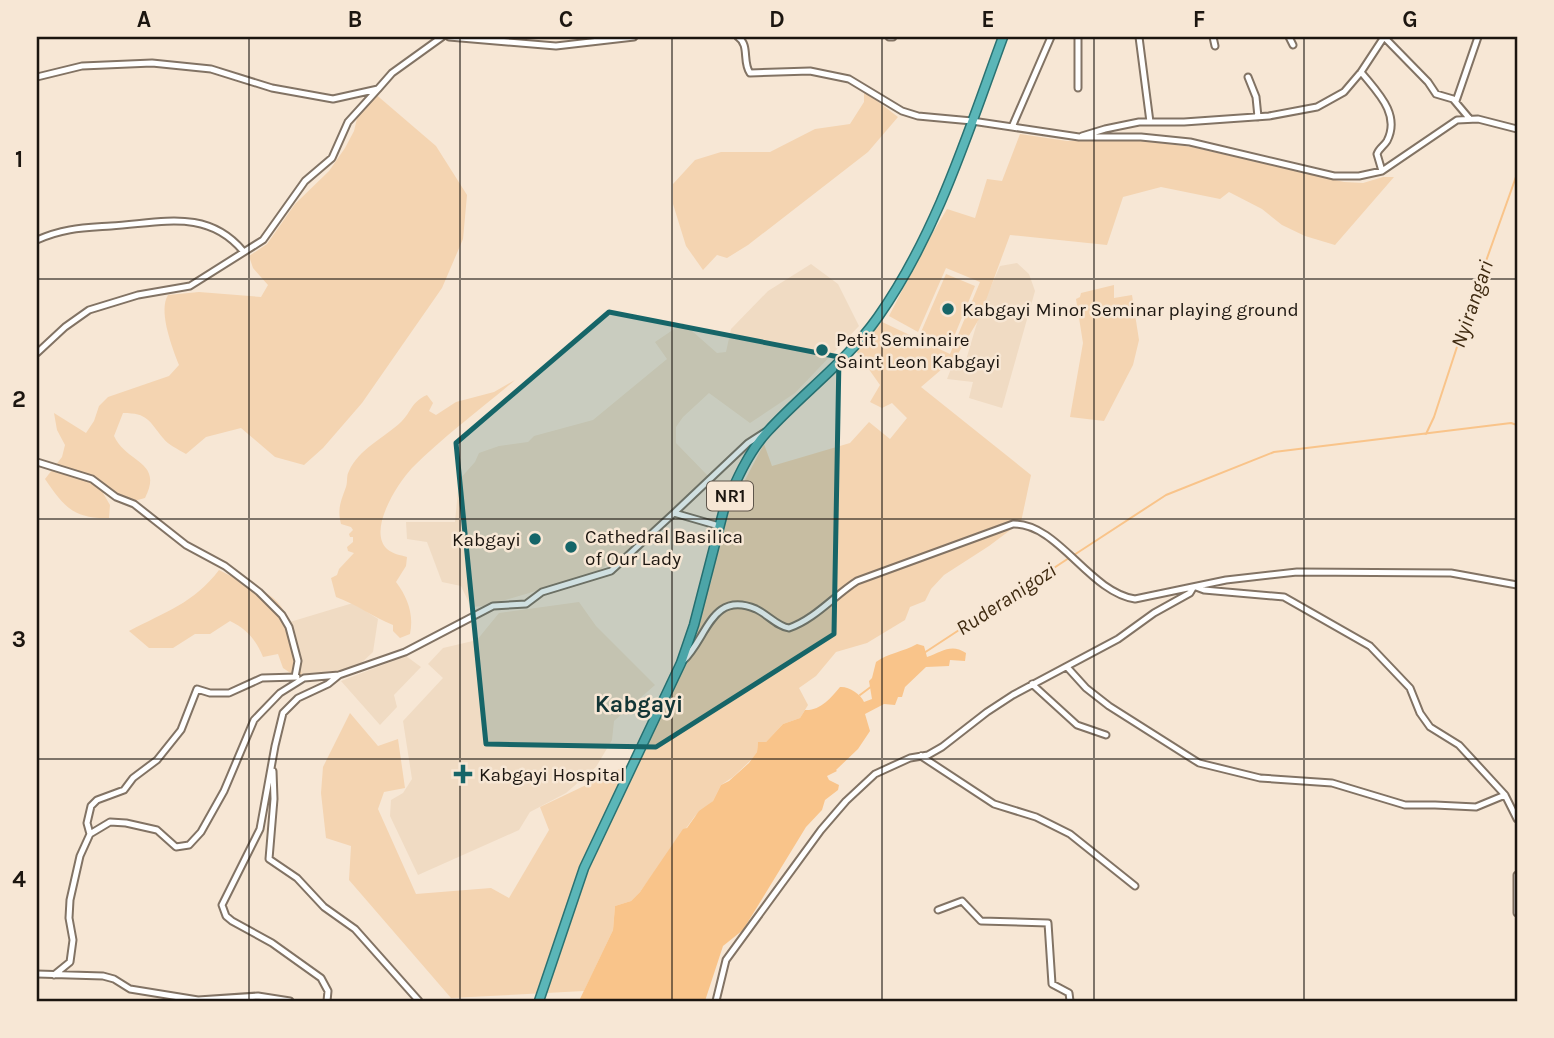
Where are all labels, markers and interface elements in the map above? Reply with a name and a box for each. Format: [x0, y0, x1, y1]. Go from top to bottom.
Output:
text: A [137, 6, 151, 33]
text: B [348, 6, 362, 33]
text: C [559, 6, 573, 33]
text: D [769, 6, 785, 33]
text: E [981, 6, 995, 33]
text: F [1193, 6, 1205, 33]
text: G [1402, 6, 1418, 33]
text: 1 [15, 146, 23, 173]
water label: Nyirangari [1446, 257, 1498, 351]
place label: Kabgayi Minor Seminar playing ground [962, 299, 1299, 321]
marker: Kabgayi Minor Seminar playing ground [940, 301, 956, 317]
place label: Petit Seminaire Saint Leon Kabgayi [836, 329, 1001, 373]
marker: Petit Seminaire Saint Leon Kabgayi [814, 342, 830, 358]
text: 2 [12, 386, 26, 413]
road number: NR1 [707, 482, 753, 510]
place label: Cathedral Basilica of Our Lady [585, 526, 743, 570]
place label: Kabgayi [452, 529, 521, 551]
marker: Kabgayi [527, 531, 543, 547]
marker: Cathedral Basilica of Our Lady [563, 539, 579, 555]
water label: Ruderanigozi [951, 558, 1061, 640]
text: 3 [12, 626, 26, 653]
district label: Kabgayi [595, 691, 683, 718]
marker: Kabgayi Hospital [453, 764, 473, 784]
place label: Kabgayi Hospital [479, 764, 625, 786]
text: 4 [12, 866, 26, 893]

